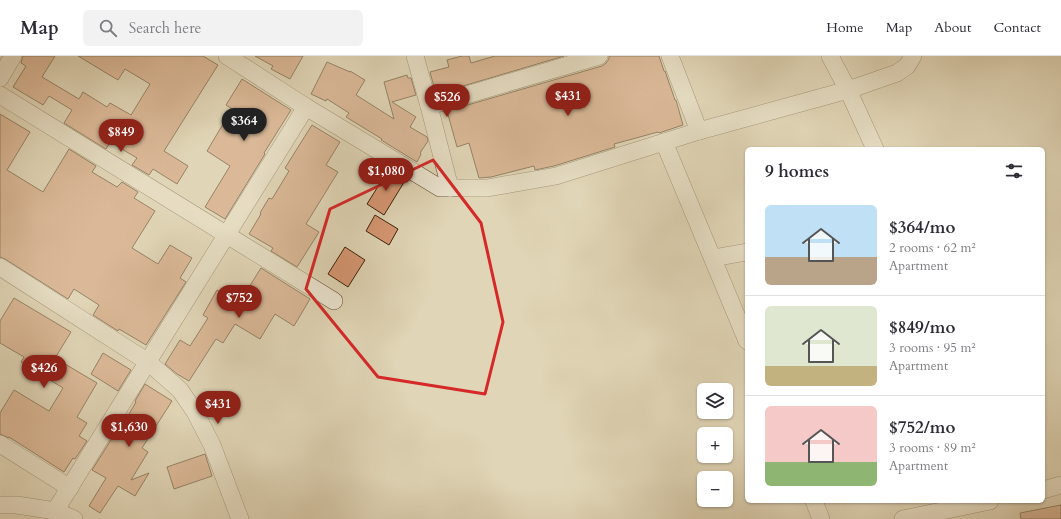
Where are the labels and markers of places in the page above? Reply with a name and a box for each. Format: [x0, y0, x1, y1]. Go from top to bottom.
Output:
pin: $431 [544, 83, 592, 117]
pin: $526 [423, 84, 471, 118]
pin: $364 [220, 108, 268, 142]
pin: $849 [97, 119, 145, 153]
pin: $1,080 [353, 158, 419, 192]
pin: $752 [215, 285, 263, 319]
pin: $426 [20, 355, 68, 389]
pin: $431 [194, 391, 242, 425]
pin: $1,630 [96, 414, 162, 448]

